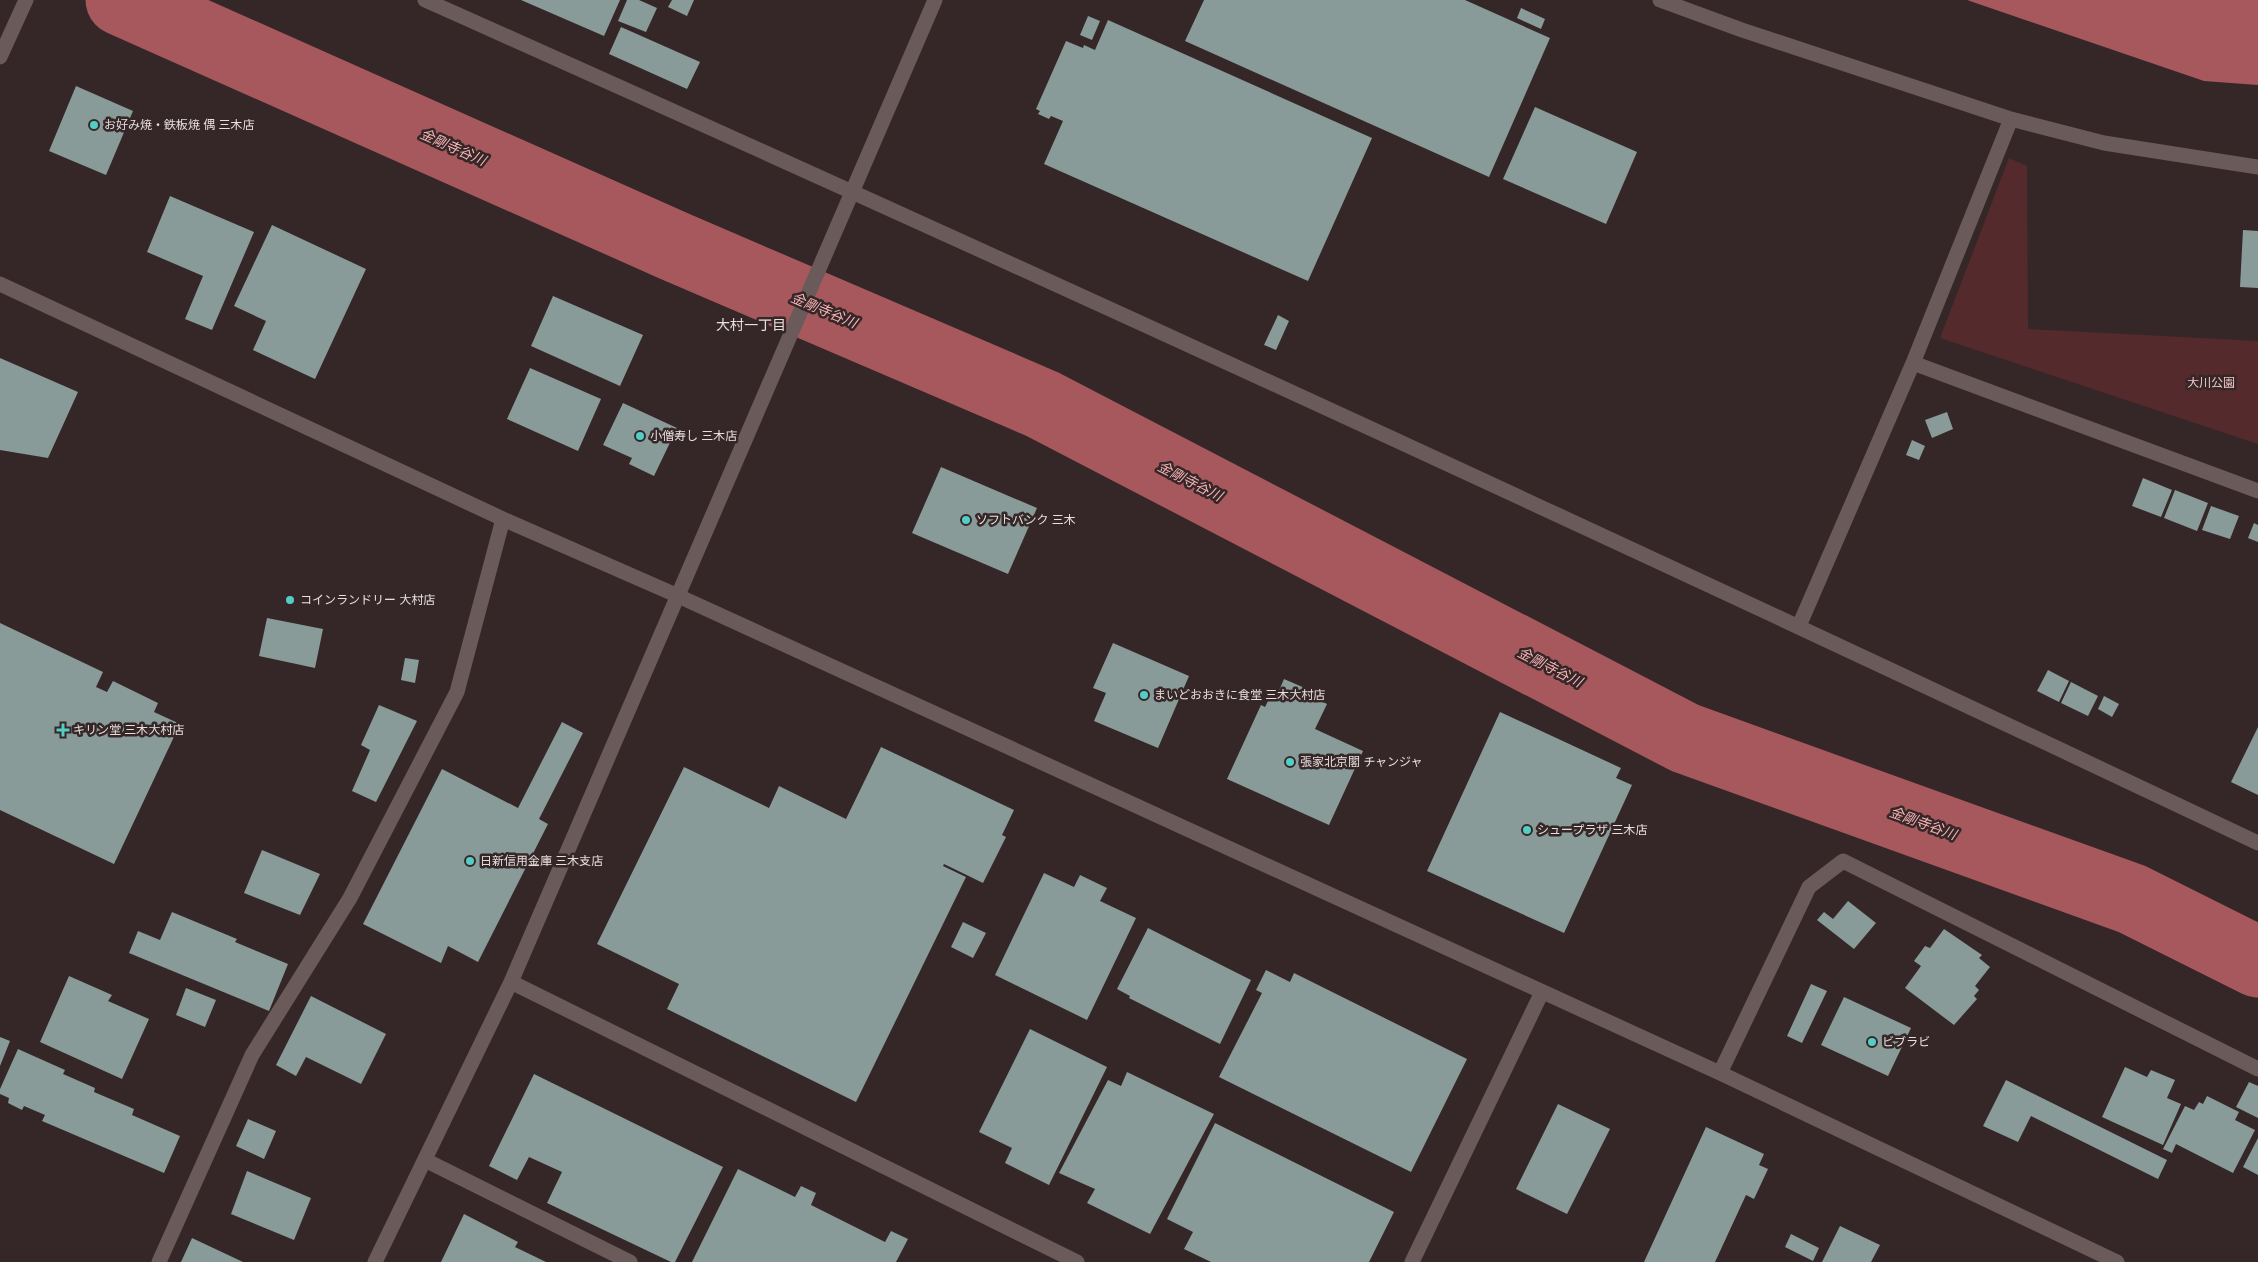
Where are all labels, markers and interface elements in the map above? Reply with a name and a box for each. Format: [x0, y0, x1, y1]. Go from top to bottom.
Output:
place label: お好み焼・鉄板焼 偶 三木店 [104, 116, 254, 133]
marker: お好み焼・鉄板焼 偶 三木店 [88, 119, 100, 131]
water label: 金剛寺谷川 [417, 124, 491, 171]
water label: 金剛寺谷川 [788, 287, 862, 334]
district label: 大村一丁目 [716, 315, 786, 335]
park label: 大川公園 [2187, 374, 2235, 391]
place label: 小僧寿し 三木店 [650, 427, 737, 444]
marker: 小僧寿し 三木店 [634, 430, 646, 442]
water label: 金剛寺谷川 [1154, 456, 1228, 507]
place label: ソフトバンク 三木 [976, 511, 1076, 528]
marker: ソフトバンク 三木 [960, 514, 972, 526]
place label: コインランドリー 大村店 [300, 591, 435, 608]
marker: コインランドリー 大村店 [284, 594, 296, 606]
water label: 金剛寺谷川 [1514, 642, 1588, 693]
place label: まいどおおきに食堂 三木大村店 [1154, 686, 1325, 703]
marker: まいどおおきに食堂 三木大村店 [1138, 689, 1150, 701]
place label: キリン堂 三木大村店 [73, 721, 184, 738]
marker: キリン堂 三木大村店 [57, 724, 69, 736]
place label: 張家北京閣 チャンジャ [1300, 753, 1423, 770]
marker: 張家北京閣 チャンジャ [1284, 756, 1296, 768]
water label: 金剛寺谷川 [1887, 802, 1961, 845]
place label: シュープラザ 三木店 [1537, 821, 1648, 838]
marker: シュープラザ 三木店 [1521, 824, 1533, 836]
place label: 日新信用金庫 三木支店 [480, 852, 603, 869]
marker: 日新信用金庫 三木支店 [464, 855, 476, 867]
place label: ビブラビ [1882, 1033, 1930, 1050]
marker: ビブラビ [1866, 1036, 1878, 1048]

